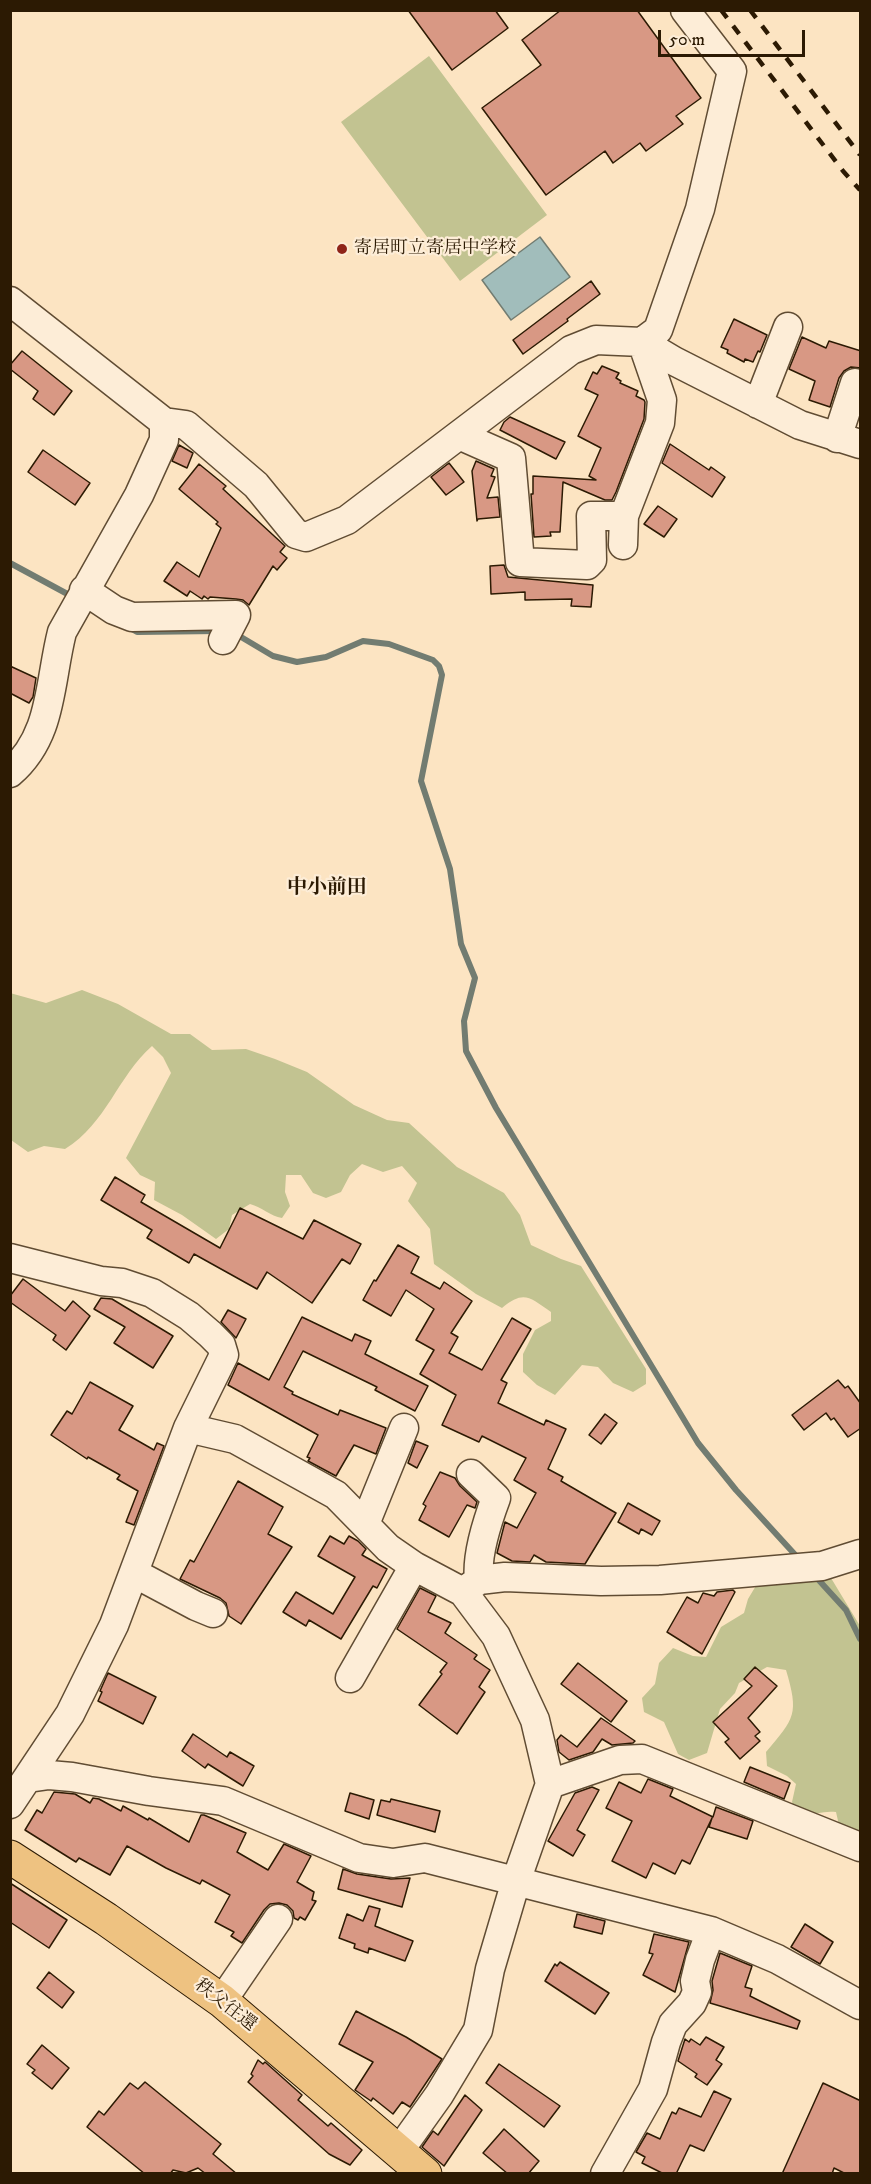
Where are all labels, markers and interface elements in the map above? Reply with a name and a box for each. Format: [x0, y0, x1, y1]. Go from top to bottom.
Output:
scale bar [661, 18, 808, 56]
text: 50 m [669, 29, 705, 51]
place label: 寄居町立寄居中学校 [354, 238, 516, 260]
marker: 寄居町立寄居中学校 [335, 242, 349, 256]
district label: 中小前田 [287, 877, 367, 901]
street label: 秩父往還 [190, 1975, 260, 2037]

